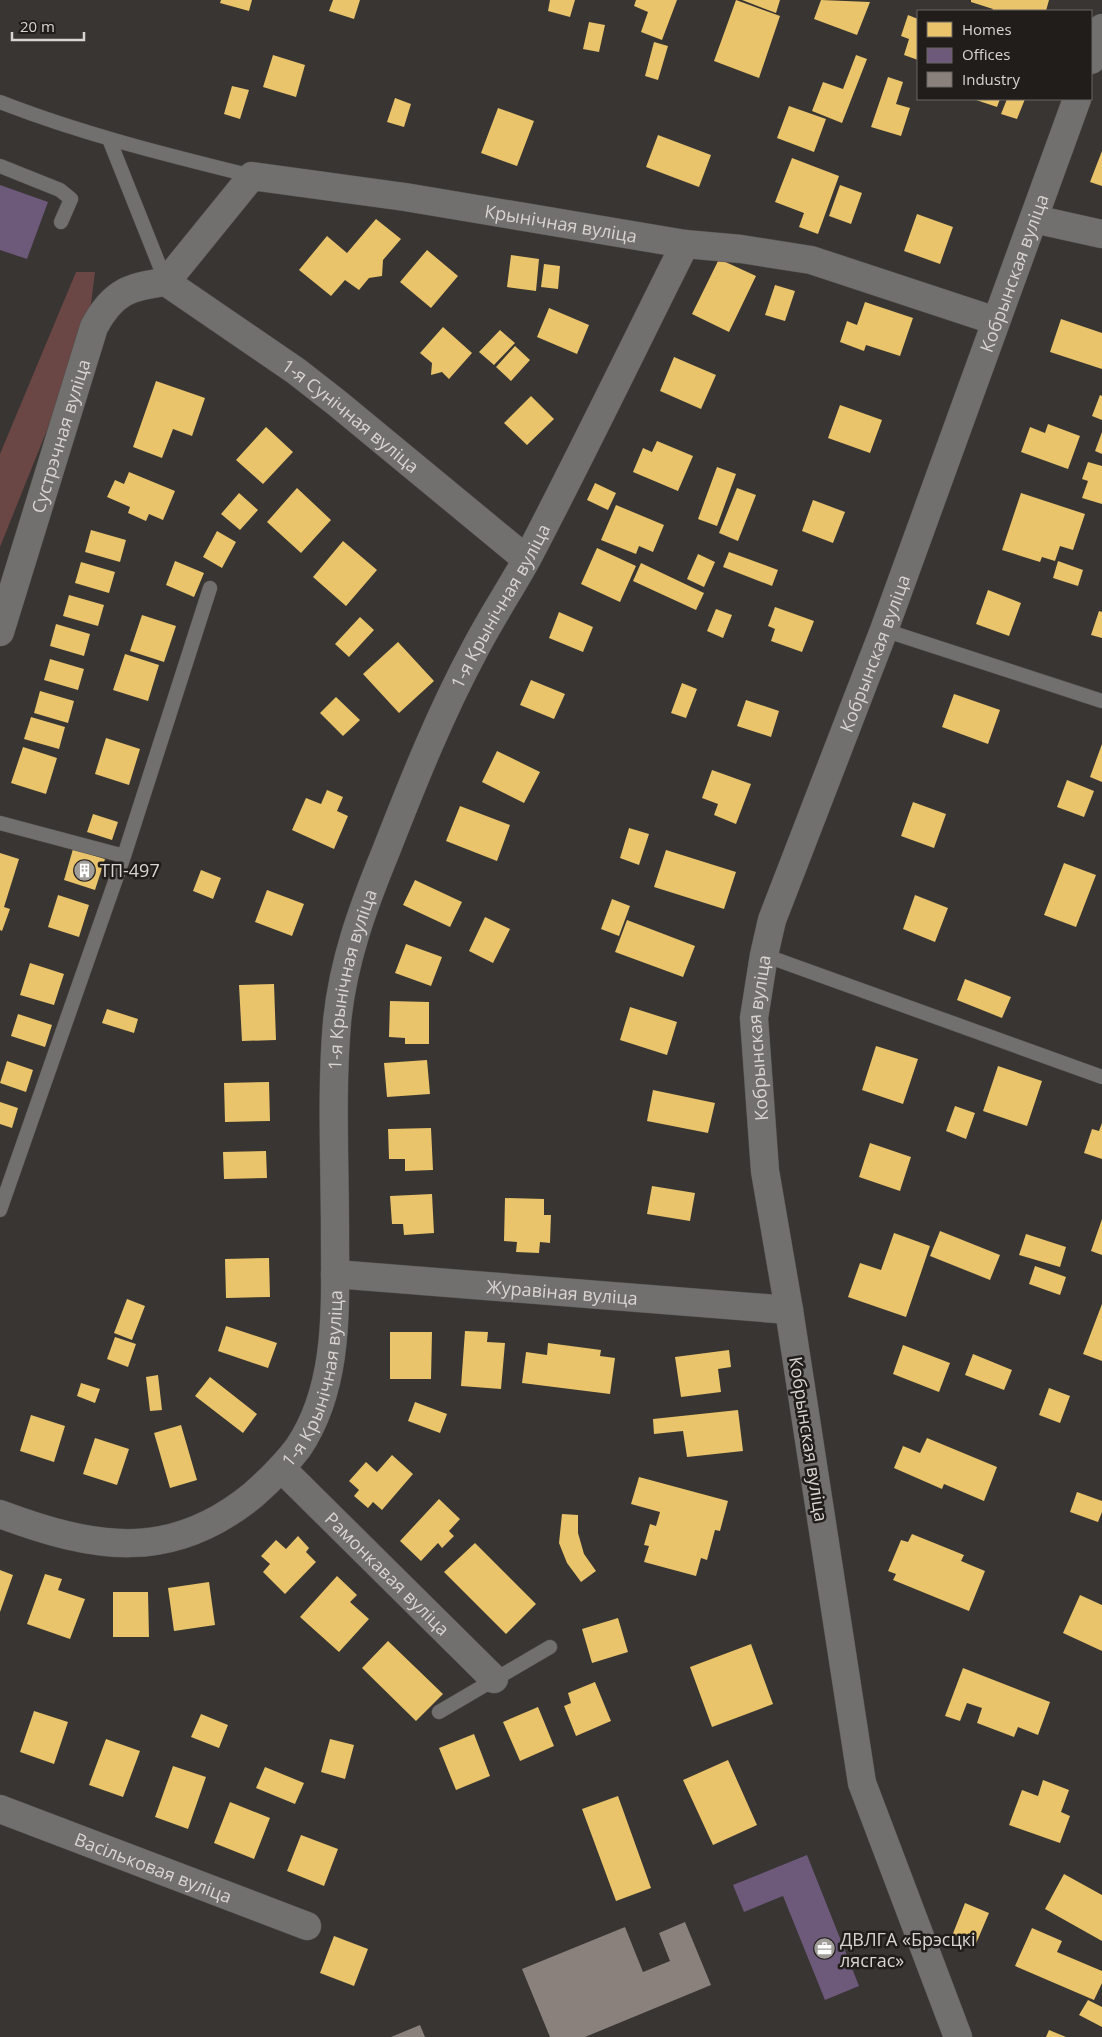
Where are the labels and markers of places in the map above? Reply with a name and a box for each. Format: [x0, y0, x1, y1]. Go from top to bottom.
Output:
building icon: ТП-497 [72, 858, 96, 882]
place label: ТП-497 [100, 858, 160, 882]
place label: ДВЛГА «Брэсцкі лясгас» [840, 1927, 976, 1972]
office icon: ДВЛГА «Брэсцкі лясгас» [812, 1937, 836, 1961]

